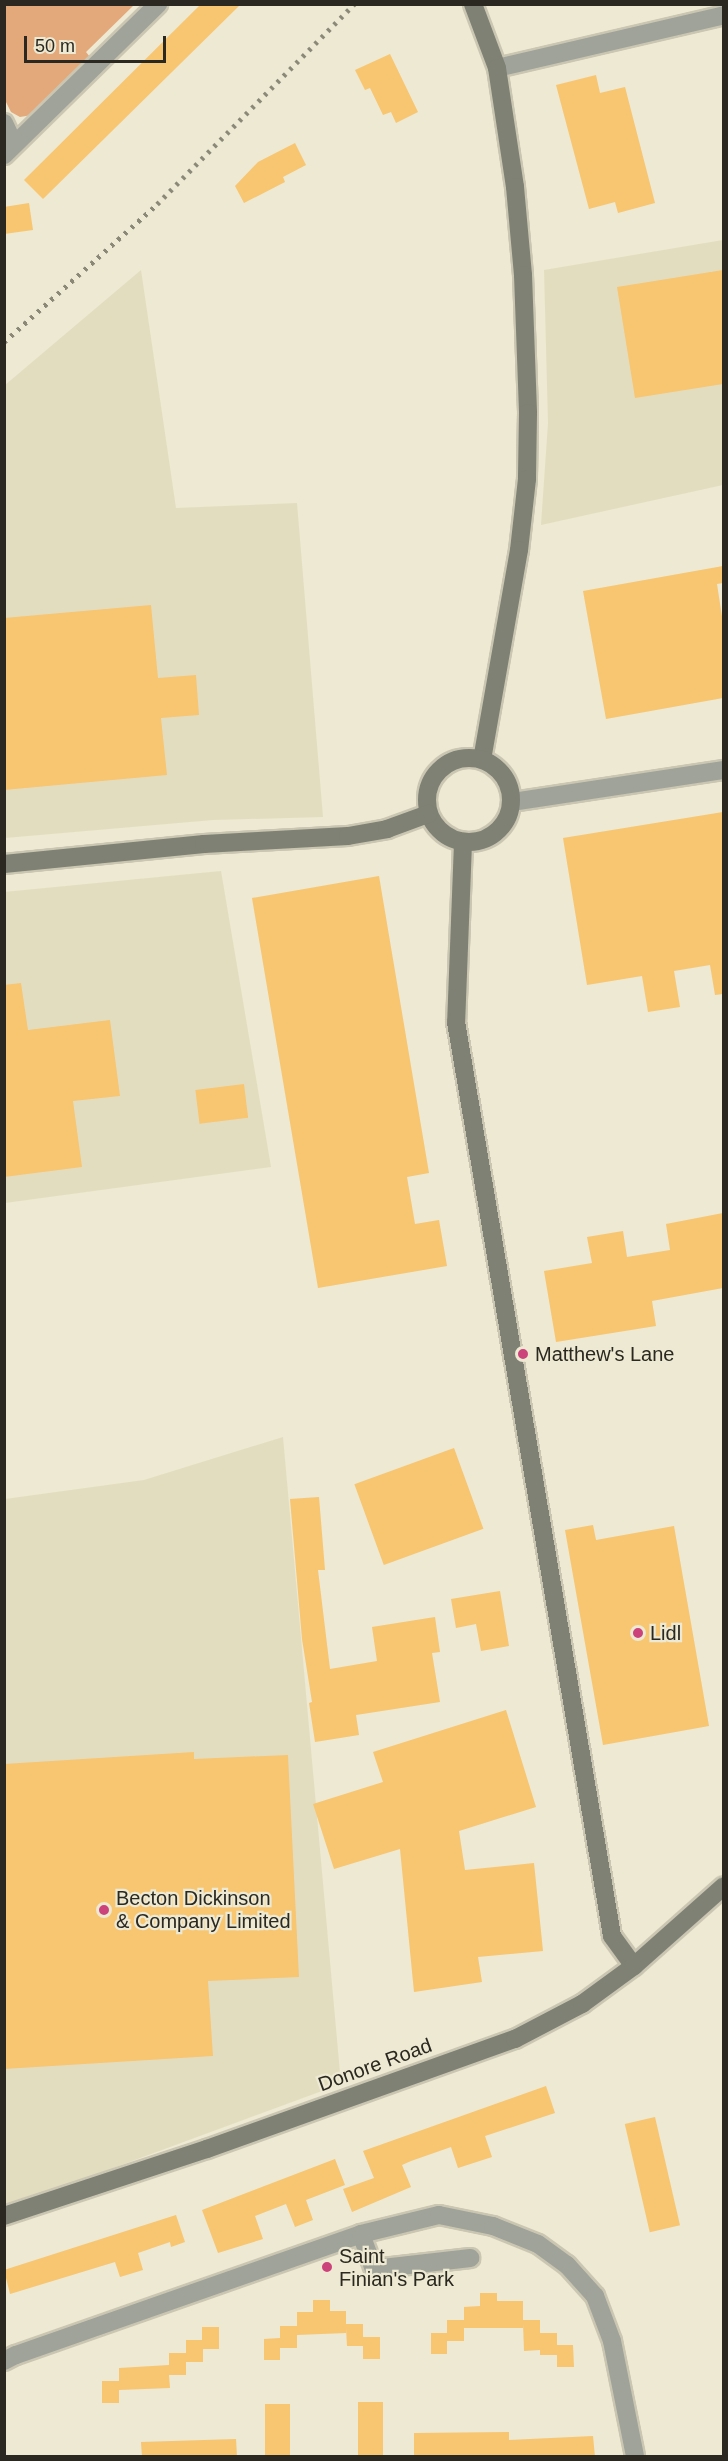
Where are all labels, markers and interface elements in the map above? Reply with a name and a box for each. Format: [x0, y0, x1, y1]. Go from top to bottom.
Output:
scale bar [27, 24, 170, 62]
text: 50 m [35, 36, 75, 56]
place label: Matthew's Lane [535, 1342, 674, 1366]
marker: Matthew's Lane [516, 1347, 530, 1361]
place label: Lidl [650, 1621, 681, 1645]
marker: Lidl [631, 1626, 645, 1640]
place label: Becton Dickinson & Company Limited [116, 1886, 291, 1933]
marker: Becton Dickinson & Company Limited [97, 1903, 111, 1917]
street label: Donore Road [315, 2033, 435, 2097]
place label: Saint Finian's Park [339, 2244, 454, 2291]
marker: Saint Finian's Park [320, 2260, 334, 2274]

